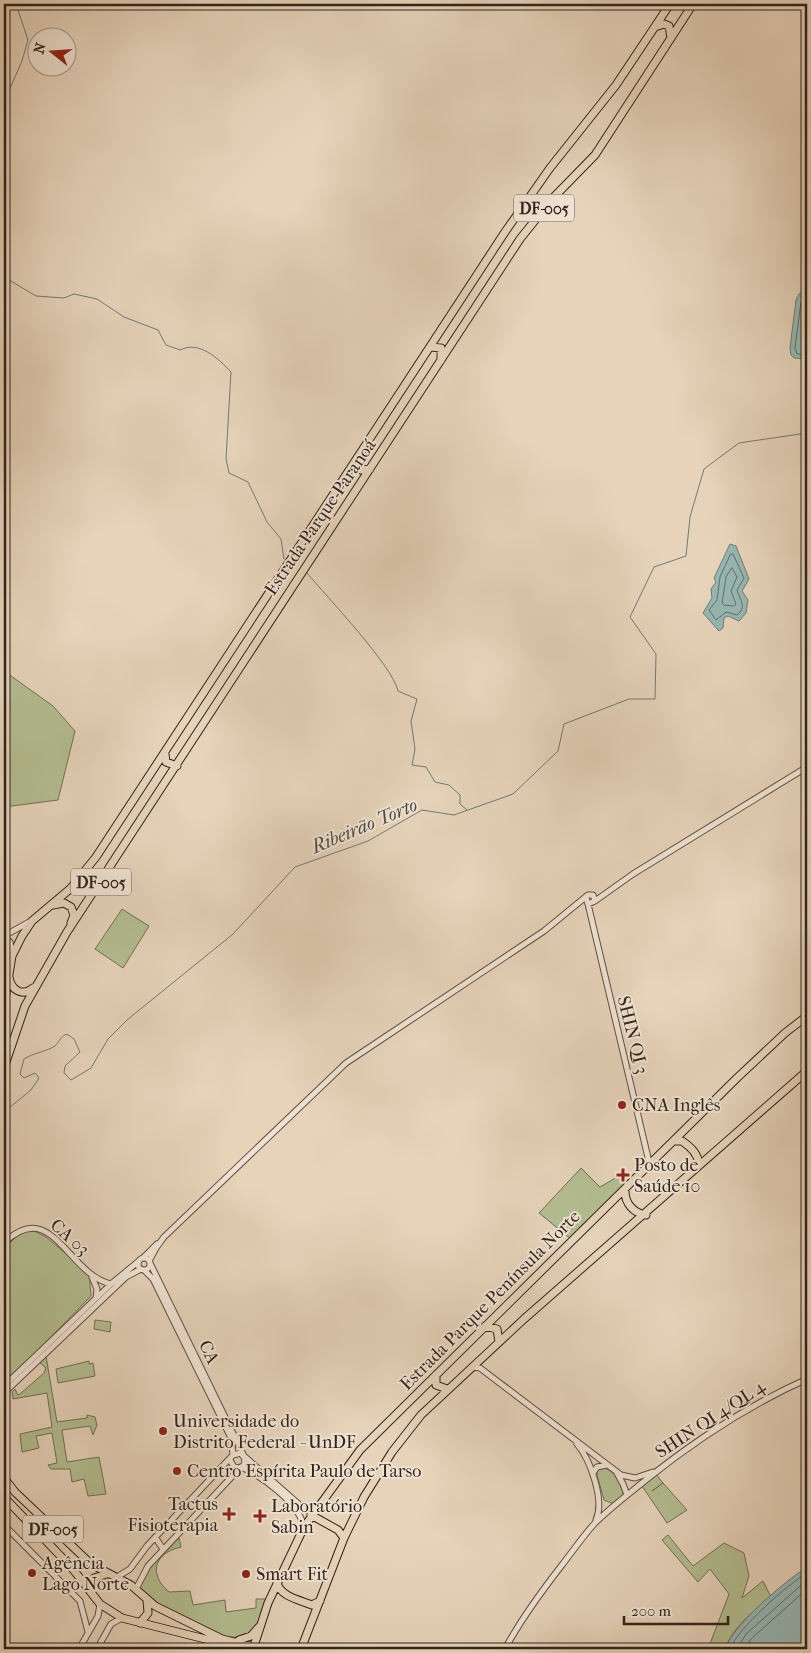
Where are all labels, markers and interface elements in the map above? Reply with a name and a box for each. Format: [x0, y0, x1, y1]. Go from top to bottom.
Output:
north arrow [28, 28, 78, 78]
text: N [30, 40, 50, 56]
road number: DF-005 [514, 194, 574, 222]
street label: Estrada Parque Paranoá [260, 435, 381, 599]
water label: Ribeirão Torto [306, 794, 421, 859]
road number: DF-005 [71, 869, 131, 896]
street label: SHIN QI 3 [613, 994, 652, 1076]
place label: CNA Inglês [632, 1095, 721, 1116]
marker: CNA Inglês [616, 1099, 628, 1111]
place label: Posto de Saúde 10 [634, 1155, 701, 1197]
marker: Posto de Saúde 10 [616, 1168, 630, 1182]
street label: Estrada Parque Península Norte [396, 1206, 585, 1395]
street label: CA 03 [46, 1215, 93, 1260]
street label: CA [194, 1337, 223, 1368]
street label: SHIN QI 4/QL 4 [651, 1376, 769, 1463]
place label: Universidade do Distrito Federal - UnDF [173, 1411, 356, 1453]
marker: Universidade do Distrito Federal - UnDF [157, 1425, 169, 1437]
place label: Centro Espírita Paulo de Tarso [187, 1461, 421, 1482]
marker: Centro Espírita Paulo de Tarso [171, 1465, 183, 1477]
place label: Tactus Fisioterapia [128, 1494, 219, 1536]
place label: Laboratório Sabin [271, 1496, 362, 1538]
marker: Tactus Fisioterapia [222, 1507, 236, 1521]
marker: Laboratório Sabin [253, 1509, 267, 1523]
road number: DF-005 [23, 1516, 83, 1542]
place label: Agência Lago Norte [41, 1553, 129, 1595]
place label: Smart Fit [256, 1564, 328, 1585]
marker: Agência Lago Norte [26, 1567, 38, 1579]
marker: Smart Fit [240, 1568, 252, 1580]
scale bar [624, 1593, 727, 1625]
text: 200 m [631, 1602, 671, 1620]

